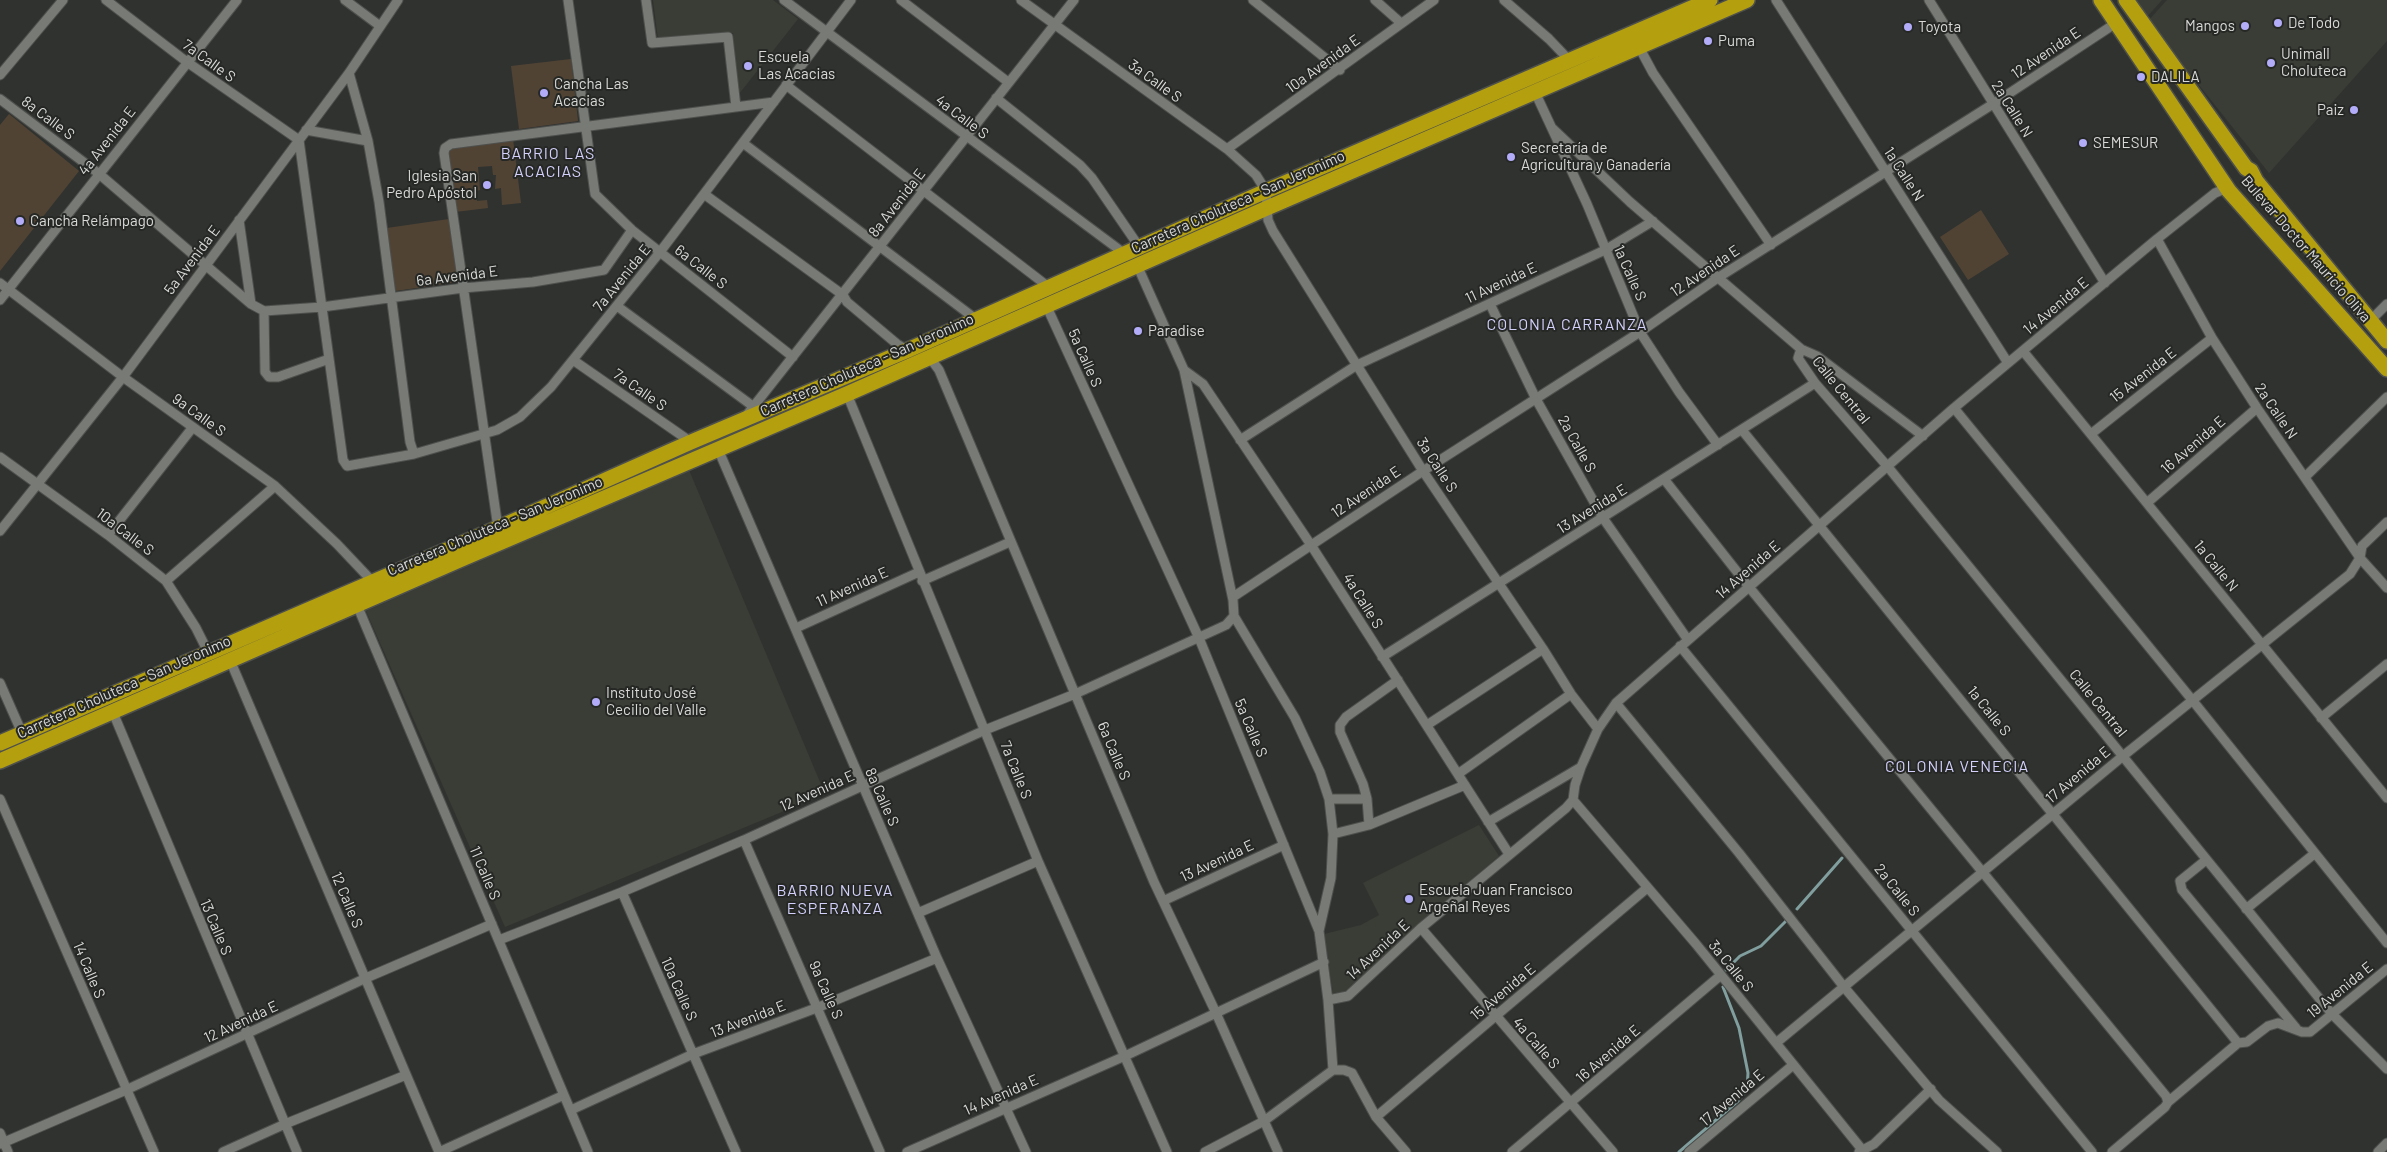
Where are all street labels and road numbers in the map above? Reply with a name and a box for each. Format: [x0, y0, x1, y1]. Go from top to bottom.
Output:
street label: 12 Avenida E [2008, 23, 2084, 83]
street label: 10a Avenida E [1282, 31, 1364, 97]
street label: 7a Calle S [179, 36, 239, 86]
street label: 3a Calle S [1125, 56, 1185, 106]
street label: 2a Calle N [1988, 77, 2036, 141]
street label: 4a Calle S [932, 91, 992, 143]
street label: 8a Calle S [18, 92, 78, 144]
street label: 4a Avenida E [75, 103, 139, 179]
street label: 1a Calle N [1880, 144, 1928, 204]
street label: Carretera Choluteca - San Jeronimo [1128, 147, 1348, 257]
street label: 8a Avenida E [865, 165, 929, 241]
street label: Bulevar Doctor Mauricio Oliva [2237, 172, 2375, 326]
street label: 5a Avenida E [160, 222, 224, 298]
street label: 7a Avenida E [589, 241, 655, 315]
street label: 6a Calle S [671, 241, 731, 293]
street label: 12 Avenida E [1667, 241, 1743, 301]
street label: 1a Calle S [1610, 242, 1650, 304]
street label: 11 Avenida E [1462, 259, 1540, 307]
street label: 6a Avenida E [415, 262, 499, 290]
street label: 14 Avenida E [2020, 273, 2092, 339]
street label: Carretera Choluteca - San Jeronimo [757, 310, 977, 420]
street label: 5a Calle S [1064, 326, 1106, 390]
street label: 15 Avenida E [2106, 343, 2180, 407]
street label: Calle Central [1808, 353, 1874, 427]
street label: 7a Calle S [610, 365, 670, 415]
street label: 2a Calle N [2251, 380, 2301, 442]
street label: 9a Calle S [169, 390, 229, 440]
street label: 16 Avenida E [2157, 412, 2229, 478]
street label: 2a Calle S [1554, 413, 1600, 475]
street label: 3a Calle S [1413, 434, 1461, 496]
street label: 12 Avenida E [1328, 462, 1404, 522]
street label: Carretera Choluteca - San Jeronimo [385, 472, 605, 580]
street label: 13 Avenida E [1554, 480, 1630, 538]
street label: 10a Calle S [93, 504, 157, 560]
street label: 14 Avenida E [1712, 537, 1784, 603]
street label: 1a Calle N [2190, 537, 2242, 595]
street label: 11 Avenida E [813, 563, 891, 611]
street label: 4a Calle S [1339, 570, 1387, 632]
street label: Carretera Choluteca - San Jeronimo [14, 632, 234, 742]
street label: Calle Central [2065, 666, 2131, 740]
street label: 1a Calle S [1963, 682, 2015, 740]
street label: 5a Calle S [1231, 696, 1271, 760]
street label: 6a Calle S [1094, 719, 1134, 783]
street label: 7a Calle S [996, 738, 1036, 802]
street label: 17 Avenida E [2042, 743, 2114, 807]
street label: 8a Calle S [861, 765, 903, 829]
street label: 12 Avenida E [777, 767, 857, 815]
street label: 13 Avenida E [1177, 836, 1257, 886]
street label: 11 Calle S [466, 843, 504, 903]
street label: 2a Calle S [1870, 860, 1924, 920]
street label: 12 Calle S [327, 869, 367, 931]
street label: 13 Calle S [196, 896, 236, 958]
street label: 14 Avenida E [1343, 916, 1413, 984]
street label: 3a Calle S [1705, 936, 1757, 996]
street label: 14 Calle S [69, 939, 109, 1001]
street label: 10a Calle S [657, 954, 701, 1024]
street label: 9a Calle S [805, 958, 847, 1022]
street label: 19 Avenida E [2303, 958, 2377, 1022]
street label: 15 Avenida E [1467, 960, 1539, 1024]
street label: 13 Avenida E [708, 996, 788, 1042]
street label: 12 Avenida E [201, 997, 281, 1047]
street label: 4a Calle S [1509, 1014, 1563, 1072]
street label: 16 Avenida E [1572, 1021, 1644, 1087]
street label: 17 Avenida E [1696, 1066, 1768, 1130]
street label: 14 Avenida E [961, 1071, 1041, 1119]

